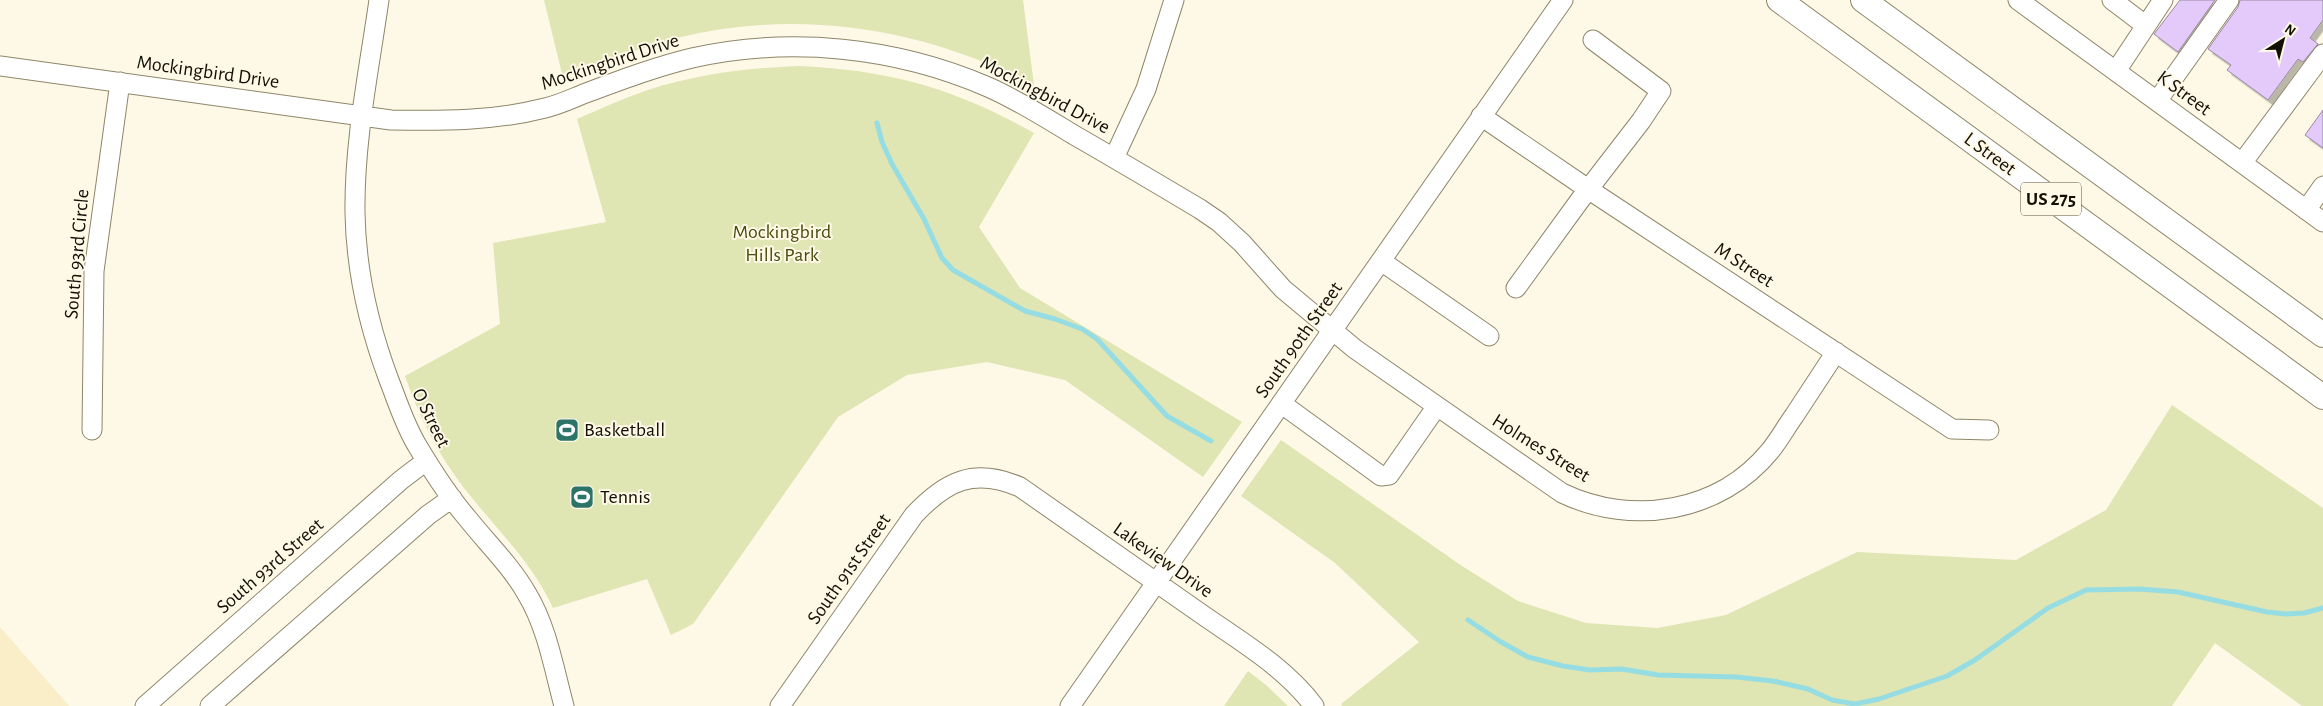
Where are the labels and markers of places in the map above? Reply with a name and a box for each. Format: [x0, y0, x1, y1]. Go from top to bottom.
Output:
sports icon: Basketball [554, 417, 580, 443]
place label: Basketball [584, 420, 665, 440]
sports icon: Tennis [569, 484, 595, 510]
place label: Tennis [600, 487, 650, 507]

